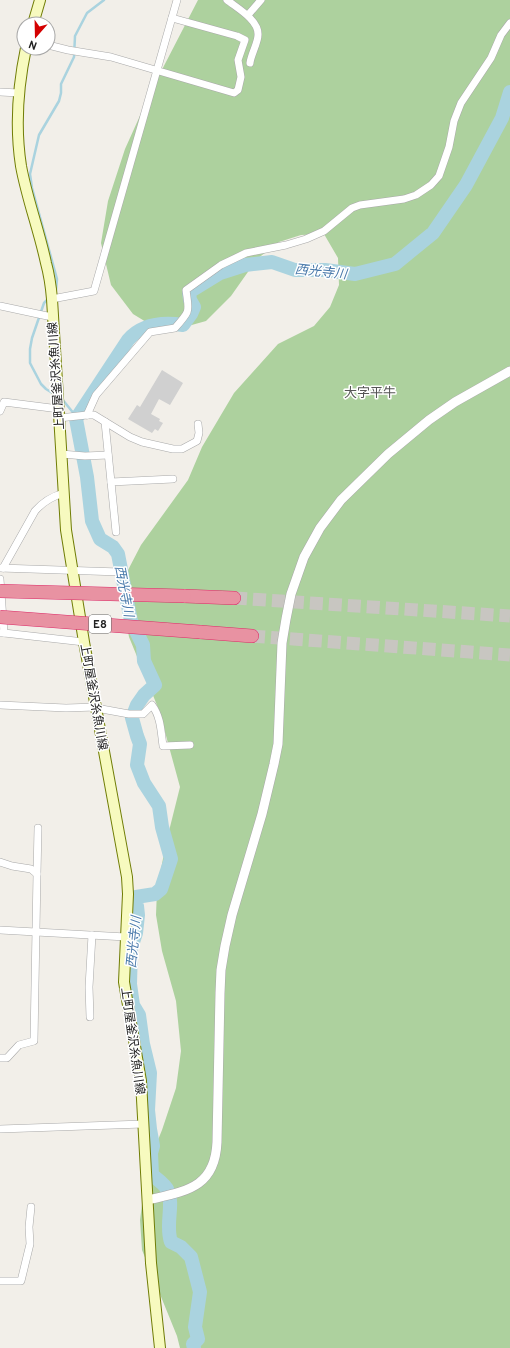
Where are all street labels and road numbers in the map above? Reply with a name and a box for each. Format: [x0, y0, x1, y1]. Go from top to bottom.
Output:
street label: 上町屋釜沢糸魚川線 [45, 321, 69, 430]
road number: E8 [89, 615, 111, 633]
street label: 上町屋釜沢糸魚川線 [76, 643, 110, 752]
street label: 上町屋釜沢糸魚川線 [117, 987, 147, 1096]

